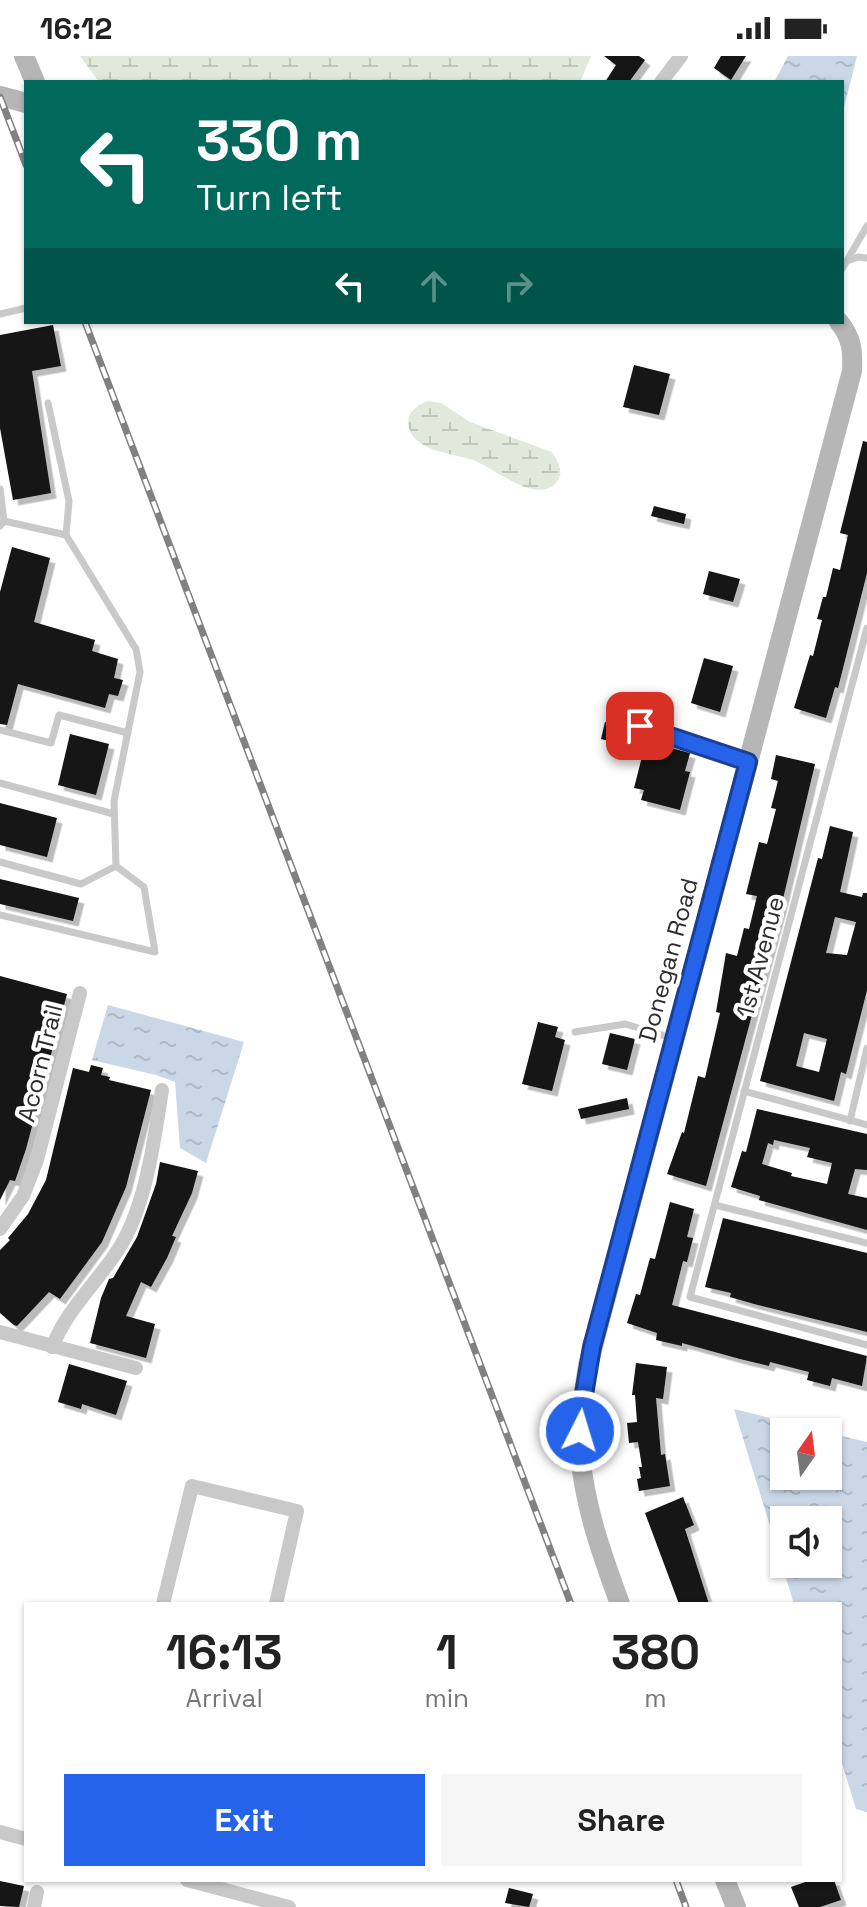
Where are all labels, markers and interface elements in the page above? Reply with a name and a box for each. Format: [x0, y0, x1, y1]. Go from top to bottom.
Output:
text: 16:12 [40, 9, 112, 48]
text: 330 m [196, 105, 362, 176]
icon: left [64, 112, 168, 216]
text: Turn left [196, 175, 343, 221]
icon: left [328, 264, 372, 308]
icon: ahead [412, 264, 456, 308]
icon: right [496, 264, 540, 308]
pin [606, 692, 674, 760]
icon: arrive [618, 704, 662, 748]
street label: Donegan Road [631, 875, 705, 1045]
street label: 1st Avenue [729, 893, 791, 1021]
street label: Acorn Trail [10, 1001, 70, 1125]
position arrow [538, 1389, 622, 1473]
north arrow [770, 1418, 842, 1490]
map controls [770, 1418, 842, 1578]
button: sound [770, 1506, 842, 1578]
text: 16:13 [166, 1622, 282, 1683]
text: 1 [436, 1622, 458, 1683]
text: 380 [611, 1622, 700, 1683]
text: Arrival [186, 1681, 263, 1715]
text: min [424, 1681, 469, 1715]
text: m [644, 1681, 667, 1715]
button: Exit [64, 1774, 425, 1866]
button: Share [441, 1774, 802, 1866]

